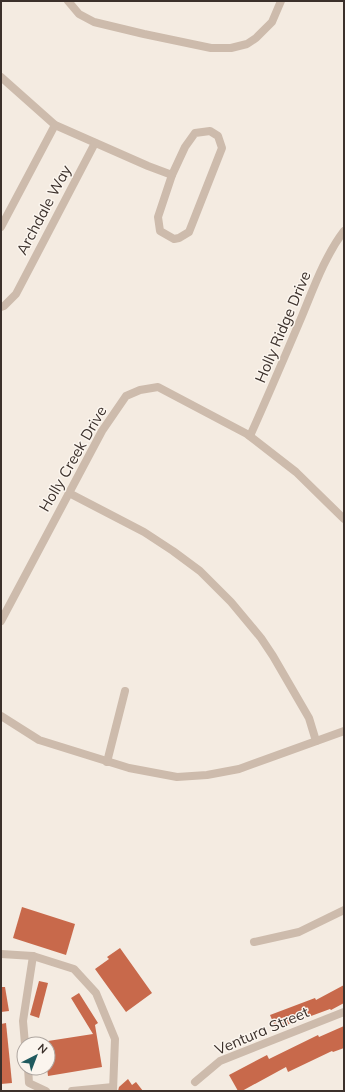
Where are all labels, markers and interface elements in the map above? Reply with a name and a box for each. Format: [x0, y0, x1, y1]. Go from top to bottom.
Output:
street label: Archdale Way [12, 162, 75, 258]
street label: Holly Ridge Drive [250, 268, 315, 385]
street label: Holly Creek Drive [35, 403, 111, 515]
street label: Ventura Street [212, 1002, 312, 1059]
north arrow [16, 1036, 56, 1076]
text: N [35, 1041, 50, 1057]

